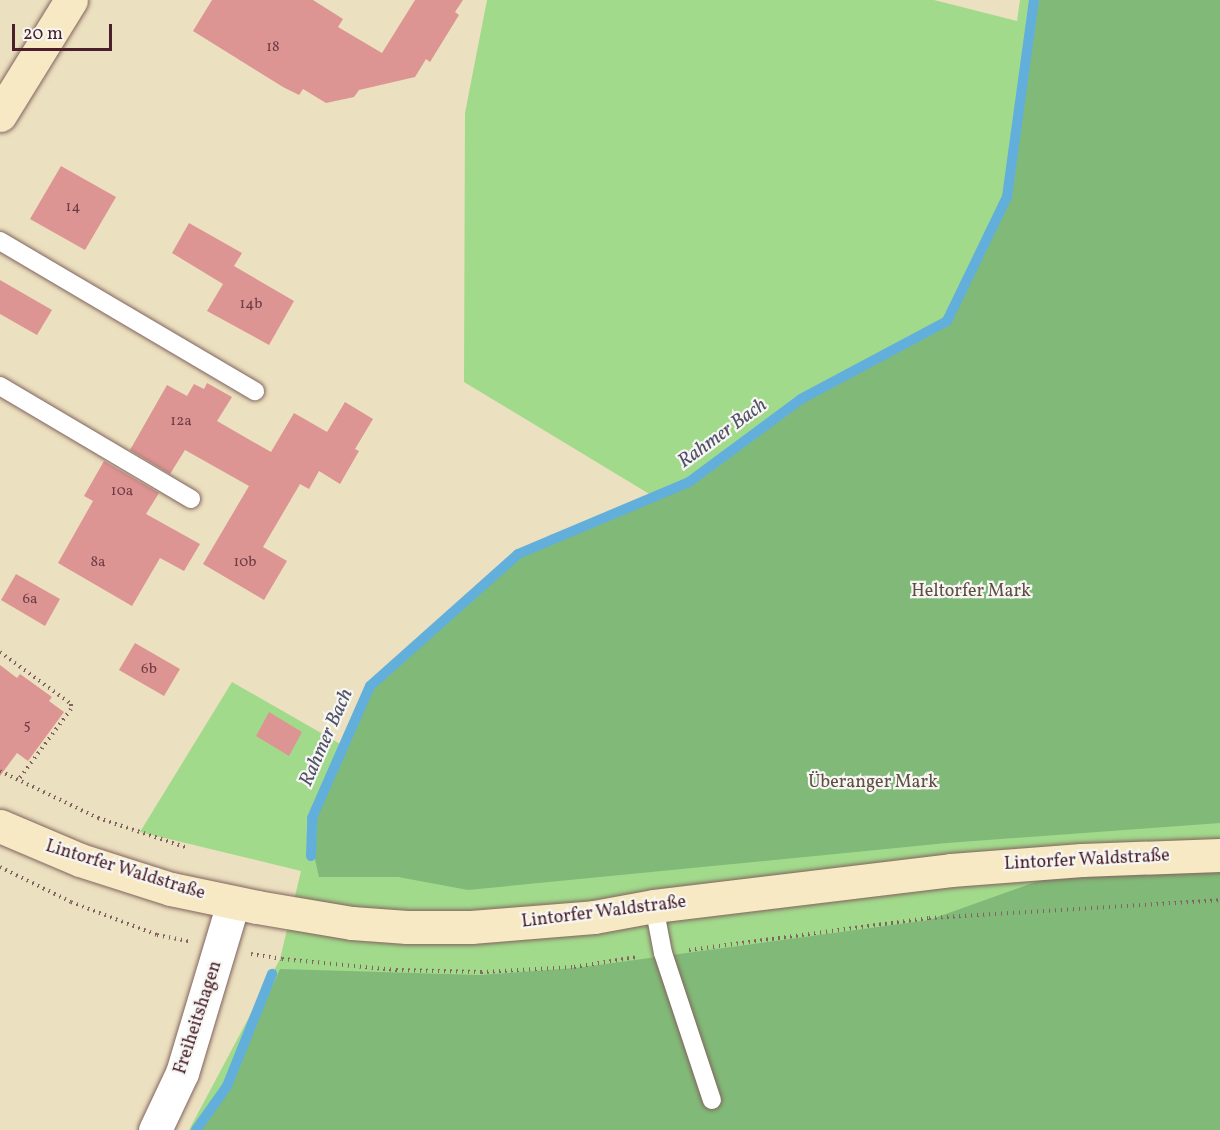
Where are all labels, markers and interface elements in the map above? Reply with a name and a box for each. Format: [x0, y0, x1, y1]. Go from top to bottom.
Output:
scale bar [15, 12, 116, 50]
text: 20 m [23, 22, 63, 47]
house number: 18 [266, 39, 280, 57]
house number: 14 [66, 199, 80, 217]
house number: 14b [240, 296, 262, 314]
water label: Rahmer Bach [674, 394, 772, 474]
house number: 12a [170, 413, 192, 431]
house number: 10a [111, 483, 133, 501]
house number: 8a [90, 554, 106, 572]
house number: 10b [233, 554, 257, 572]
park label: Heltorfer Mark [911, 581, 1031, 603]
house number: 6a [22, 591, 38, 609]
house number: 6b [141, 661, 157, 679]
water label: Rahmer Bach [295, 686, 359, 790]
house number: 5 [23, 717, 31, 735]
park label: Überanger Mark [808, 772, 938, 794]
street label: Lintorfer Waldstraße [42, 836, 208, 906]
street label: Lintorfer Waldstraße [1003, 846, 1171, 876]
street label: Lintorfer Waldstraße [520, 892, 688, 934]
street label: Freiheitshagen [171, 959, 227, 1077]

